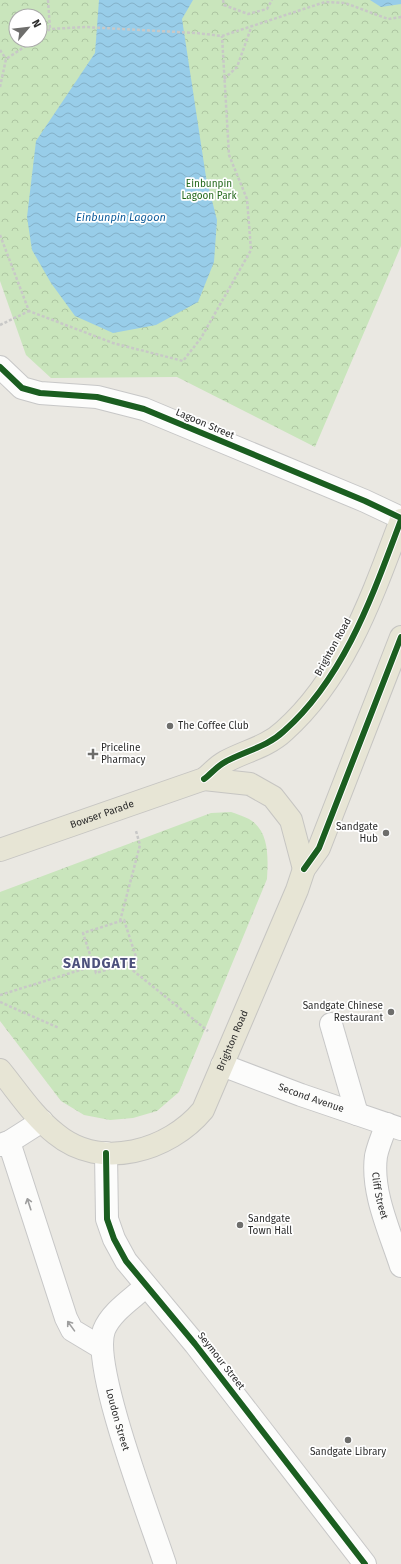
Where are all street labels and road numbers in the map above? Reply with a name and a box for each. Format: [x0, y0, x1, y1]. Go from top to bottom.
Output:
street label: Lagoon Street [174, 406, 236, 442]
street label: Brighton Road [312, 616, 354, 678]
street label: Bowser Parade [68, 798, 136, 831]
street label: Brighton Road [214, 1009, 251, 1073]
street label: Second Avenue [276, 1081, 346, 1115]
street label: Cliff Street [369, 1172, 391, 1221]
street label: Seymour Street [195, 1330, 247, 1392]
street label: Loudon Street [103, 1387, 132, 1453]

